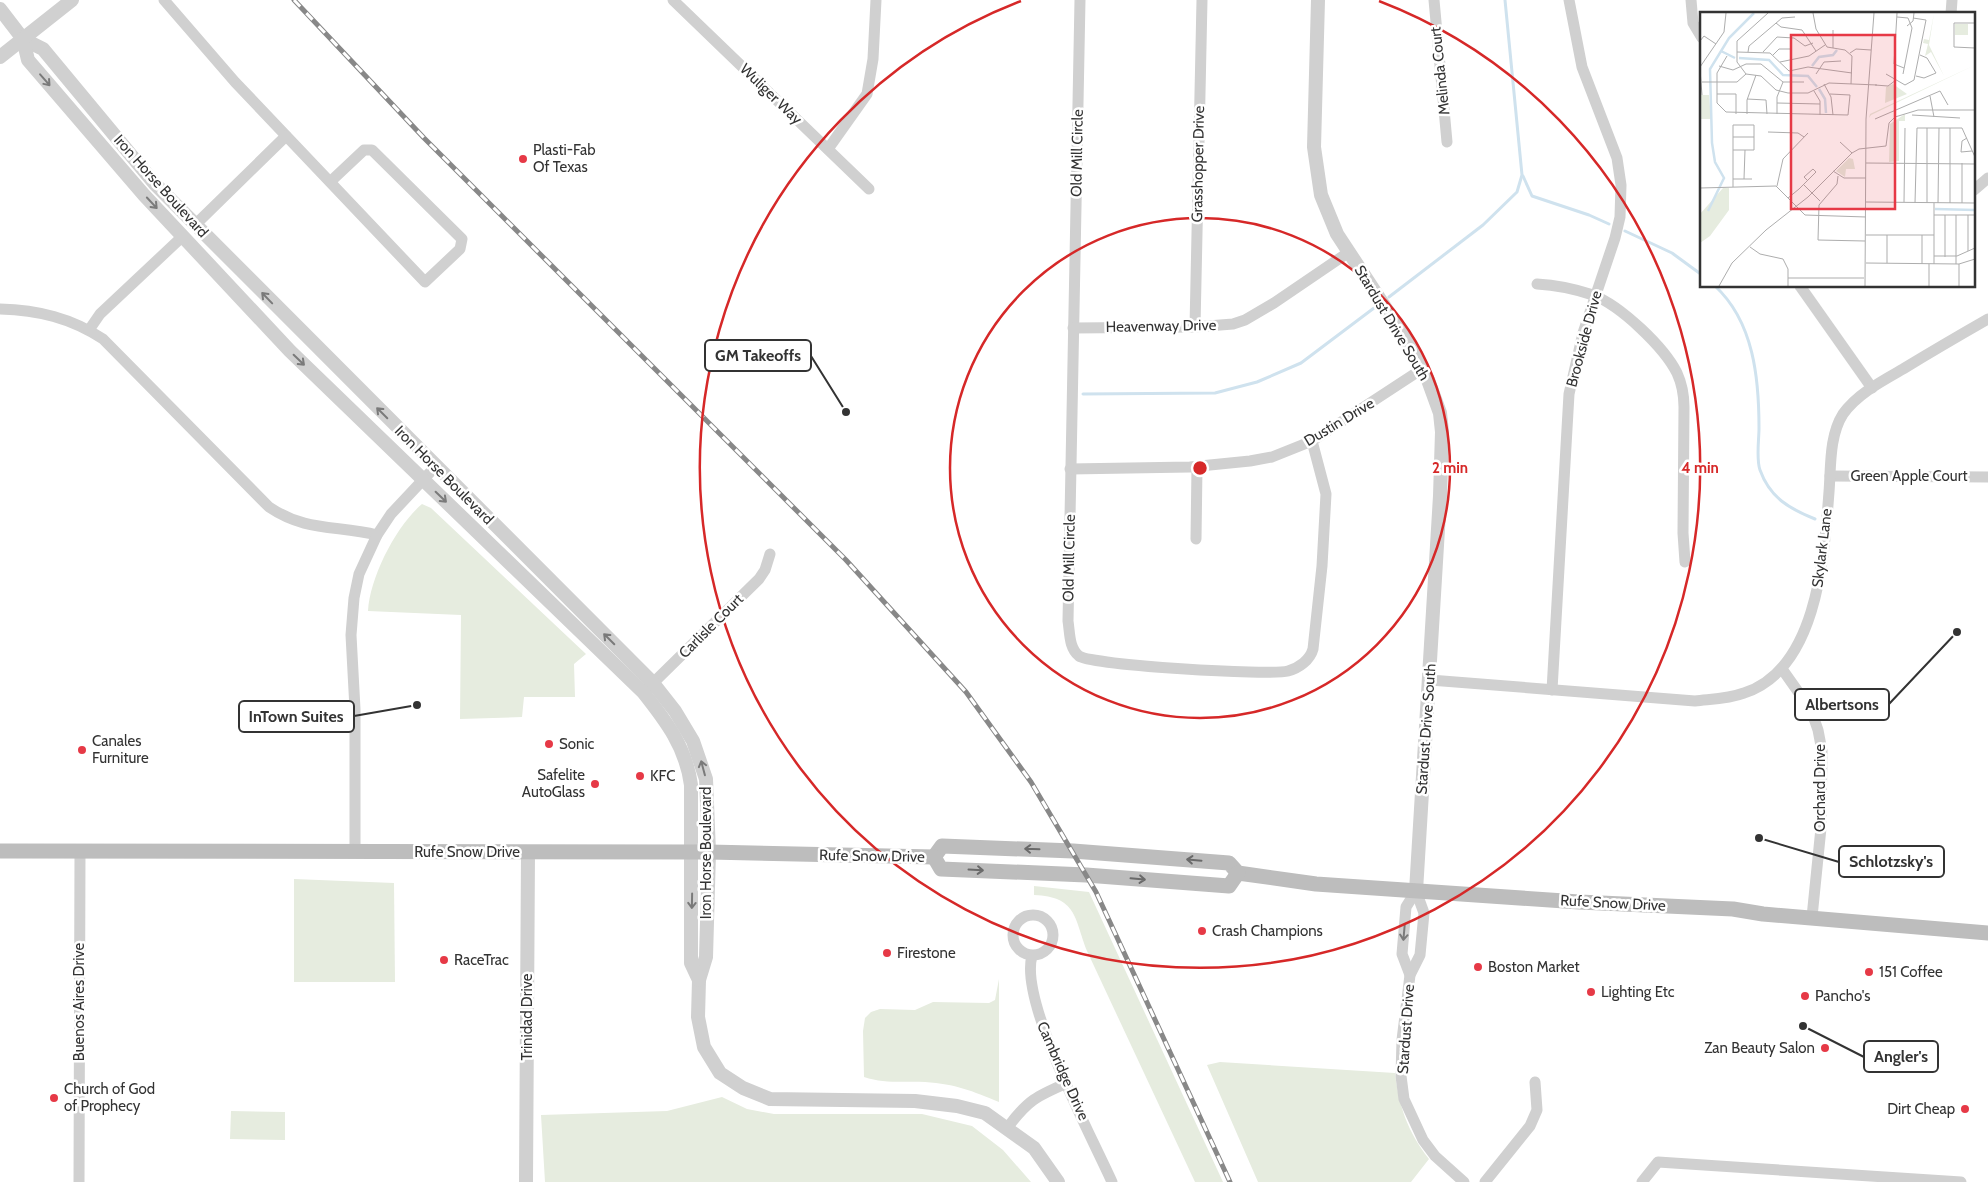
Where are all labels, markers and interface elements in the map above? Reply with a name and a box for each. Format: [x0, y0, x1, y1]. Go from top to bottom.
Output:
inset map [1700, 12, 1976, 288]
street label: Melinda Court [1426, 26, 1454, 116]
street label: Wuliger Way [736, 60, 806, 128]
one-way arrow [40, 74, 51, 87]
street label: Grasshopper Drive [1188, 105, 1208, 223]
street label: Old Mill Circle [1067, 109, 1087, 197]
street label: Iron Horse Boulevard [110, 131, 212, 241]
place label: Plasti-Fab Of Texas [533, 141, 596, 176]
marker: Plasti-Fab Of Texas [517, 153, 529, 165]
one-way arrow [146, 197, 158, 210]
street label: Stardust Drive South [1350, 262, 1434, 384]
street label: Brookside Drive [1562, 289, 1606, 389]
one-way arrow [261, 292, 273, 305]
street label: Heavenway Drive [1106, 316, 1217, 336]
callout: GM Takeoffs [705, 340, 811, 371]
text: GM Takeoffs [715, 346, 801, 365]
one-way arrow [293, 354, 305, 366]
street label: Dustin Drive [1301, 394, 1378, 450]
one-way arrow [376, 407, 388, 419]
street label: Iron Horse Boulevard [391, 422, 497, 528]
centre of rings [1191, 459, 1209, 477]
text: 2 min [1432, 459, 1468, 477]
text: 4 min [1681, 459, 1719, 477]
street label: Green Apple Court [1850, 467, 1968, 485]
one-way arrow [435, 491, 447, 503]
street label: Skylark Lane [1808, 507, 1836, 588]
street label: Old Mill Circle [1059, 514, 1079, 602]
street label: Carlisle Court [675, 590, 747, 662]
one-way arrow [602, 633, 615, 645]
street label: Stardust Drive South [1412, 663, 1440, 795]
callout: Albertsons [1795, 689, 1889, 720]
text: Albertsons [1805, 695, 1879, 714]
callout: InTown Suites [239, 701, 354, 732]
text: InTown Suites [249, 707, 344, 726]
place label: Canales Furniture [92, 732, 149, 767]
place label: Sonic [559, 735, 595, 753]
marker: Sonic [543, 738, 555, 750]
marker: Canales Furniture [76, 744, 88, 756]
street label: Orchard Drive [1811, 744, 1829, 832]
one-way arrow [698, 761, 707, 777]
place label: Safelite AutoGlass [522, 766, 585, 801]
place label: KFC [650, 767, 675, 785]
marker: KFC [634, 770, 646, 782]
marker: Safelite AutoGlass [589, 778, 601, 790]
street label: Iron Horse Boulevard [697, 787, 715, 919]
street label: Rufe Snow Drive [414, 843, 520, 861]
one-way arrow [1024, 844, 1040, 853]
street label: Rufe Snow Drive [819, 846, 925, 866]
callout: Schlotzsky's [1839, 846, 1944, 877]
text: Schlotzsky's [1849, 852, 1933, 871]
one-way arrow [1186, 855, 1202, 865]
one-way arrow [968, 866, 984, 875]
one-way arrow [1130, 874, 1146, 884]
street label: Rufe Snow Drive [1560, 891, 1667, 915]
one-way arrow [687, 892, 697, 909]
place label: Crash Champions [1212, 922, 1323, 940]
one-way arrow [1399, 924, 1409, 940]
marker: Crash Champions [1196, 925, 1208, 937]
street label: Buenos Aires Drive [70, 942, 88, 1061]
place label: Firestone [897, 944, 956, 962]
marker: Firestone [881, 947, 893, 959]
place label: RaceTrac [454, 951, 509, 969]
marker: RaceTrac [438, 954, 450, 966]
place label: Boston Market [1488, 958, 1580, 976]
marker: Boston Market [1472, 961, 1484, 973]
place label: 151 Coffee [1879, 963, 1943, 981]
marker: 151 Coffee [1863, 966, 1875, 978]
street label: Trinidad Drive [518, 973, 536, 1061]
street label: Stardust Drive [1394, 983, 1418, 1074]
place label: Lighting Etc [1601, 983, 1675, 1001]
marker: Lighting Etc [1585, 986, 1597, 998]
place label: Pancho's [1815, 987, 1870, 1005]
marker: Pancho's [1799, 990, 1811, 1002]
street label: Cambridge Drive [1033, 1019, 1093, 1124]
place label: Zan Beauty Salon [1704, 1039, 1815, 1057]
callout: Angler's [1864, 1041, 1938, 1072]
marker: Zan Beauty Salon [1819, 1042, 1831, 1054]
text: Angler's [1874, 1047, 1928, 1066]
place label: Church of God of Prophecy [64, 1080, 155, 1115]
marker: Church of God of Prophecy [48, 1092, 60, 1104]
place label: Dirt Cheap [1887, 1100, 1955, 1118]
marker: Dirt Cheap [1959, 1103, 1971, 1115]

